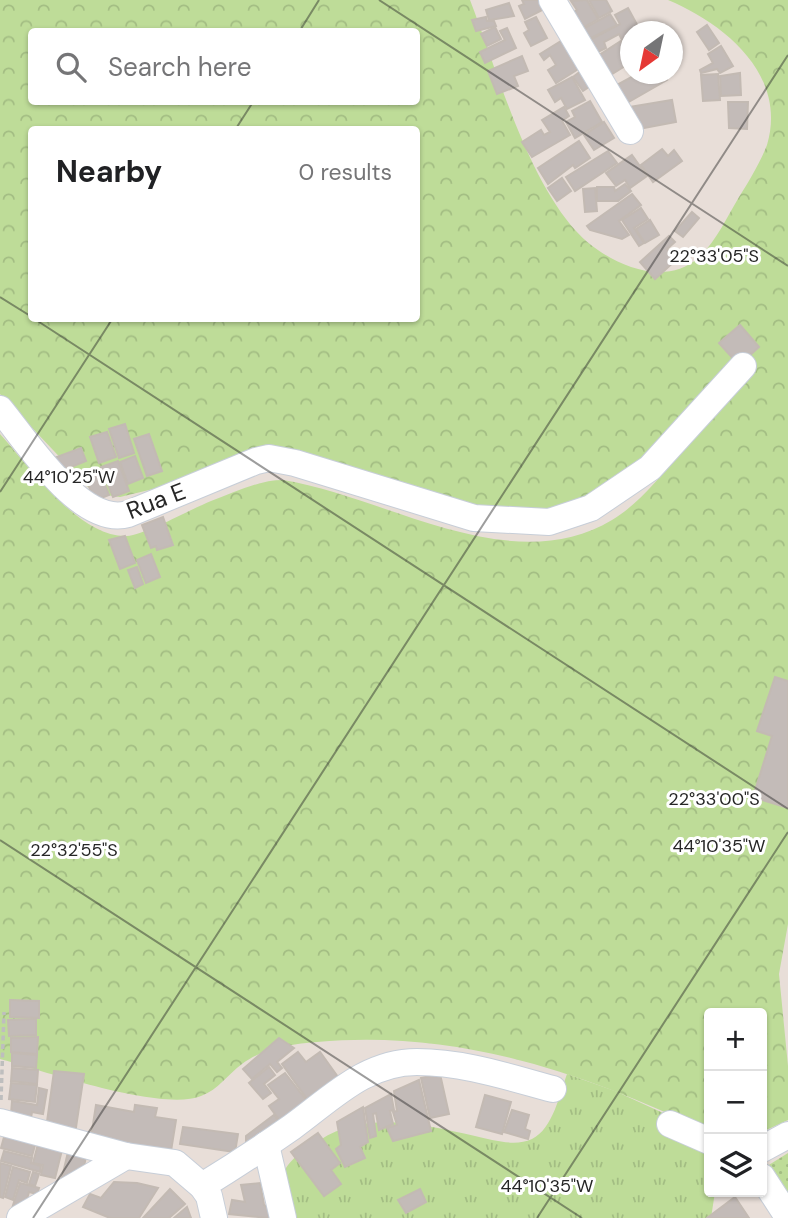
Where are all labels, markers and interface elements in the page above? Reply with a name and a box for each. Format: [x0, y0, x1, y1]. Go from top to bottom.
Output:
north arrow [620, 21, 683, 84]
search box [28, 28, 420, 105]
icon: search [52, 48, 90, 86]
text: Search here [108, 50, 251, 84]
text: Nearby [56, 152, 162, 191]
text: 0 results [299, 157, 392, 187]
text: 22°33'05"S [669, 244, 759, 268]
text: 44°10'25"W [23, 465, 115, 489]
street label: Rua E [122, 475, 190, 526]
text: 22°33'00"S [668, 787, 760, 811]
text: 44°10'35"W [673, 834, 765, 858]
text: 22°32'55"S [30, 838, 118, 862]
map controls [704, 1008, 767, 1197]
button: + [704, 1008, 767, 1071]
button: − [704, 1071, 767, 1134]
button: layers [704, 1134, 767, 1197]
text: 44°10'35"W [501, 1174, 593, 1198]

